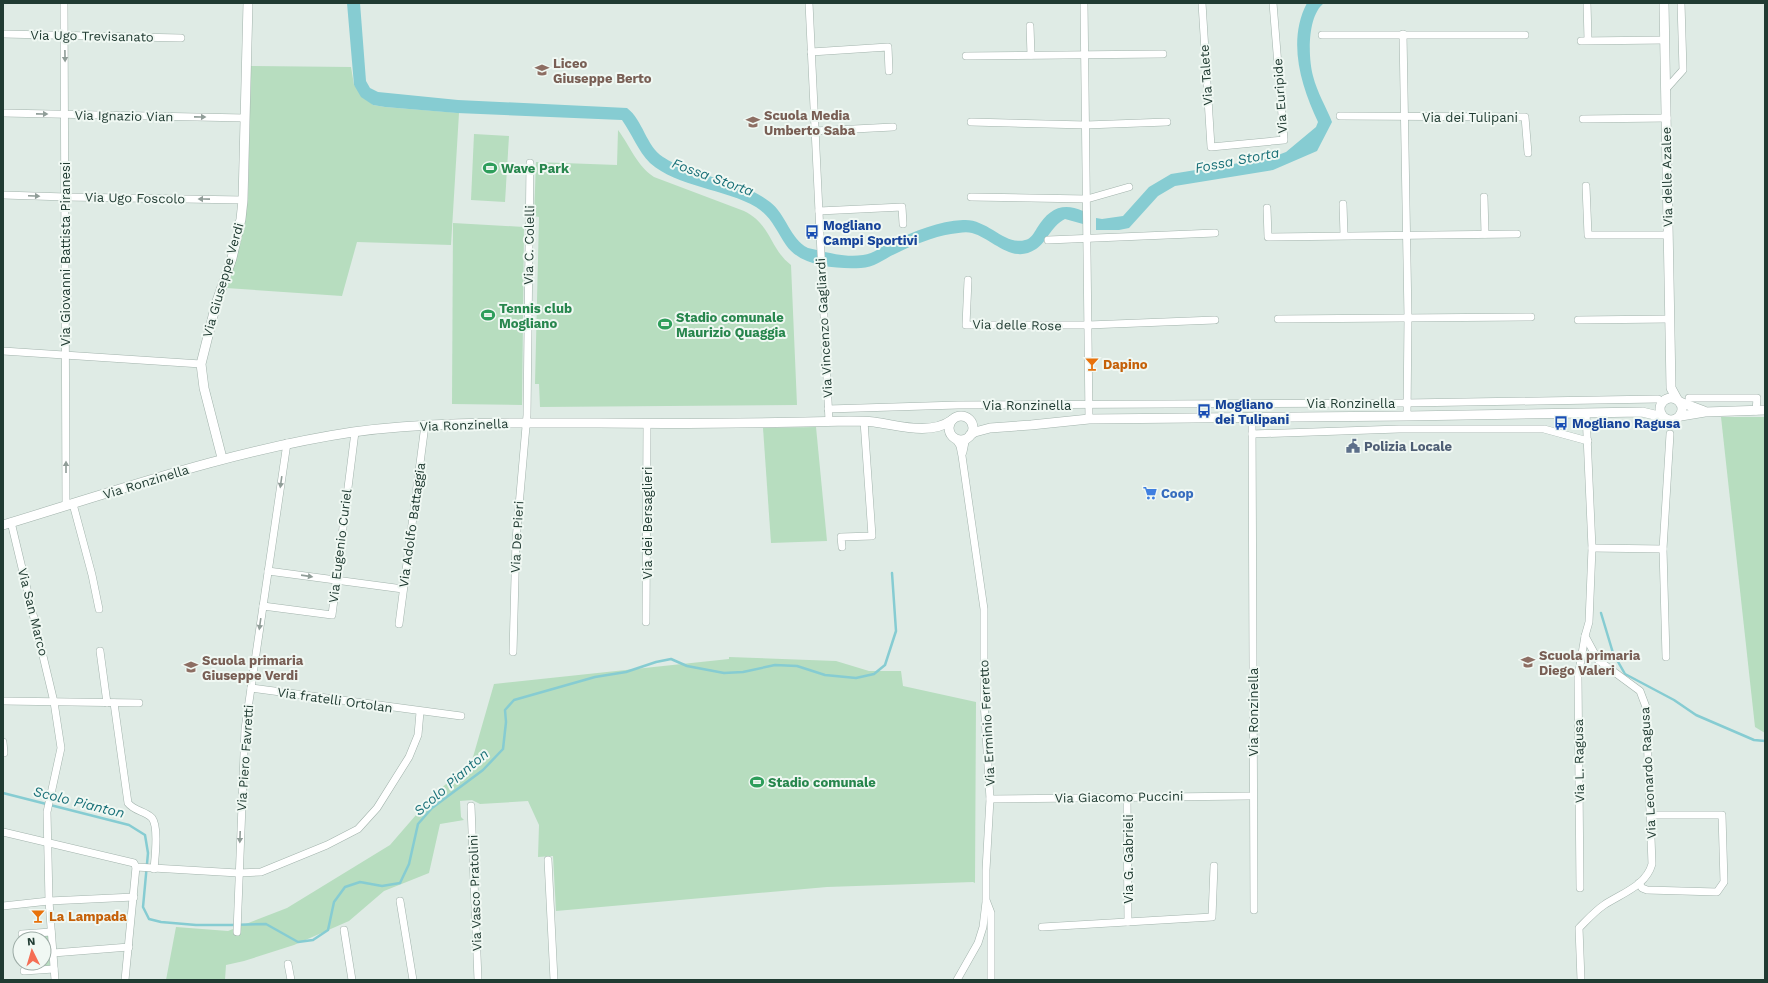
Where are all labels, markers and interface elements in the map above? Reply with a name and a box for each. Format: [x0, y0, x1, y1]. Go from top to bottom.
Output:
street label: Via Ugo Trevisanato [30, 27, 154, 45]
street label: Via Talete [1196, 44, 1216, 106]
one-way arrow [61, 50, 68, 62]
place label: Liceo Giuseppe Berto [553, 56, 652, 86]
street label: Via Euripide [1270, 58, 1290, 134]
school or university icon: Liceo Giuseppe Berto [534, 62, 550, 78]
street label: Via Ignazio Vian [74, 108, 174, 124]
place label: Scuola Media Umberto Saba [764, 108, 856, 138]
street label: Via dei Tulipani [1422, 110, 1518, 125]
one-way arrow [36, 111, 48, 118]
one-way arrow [194, 114, 207, 120]
school or university icon: Scuola Media Umberto Saba [745, 114, 761, 130]
street label: Via delle Azalee [1659, 127, 1675, 227]
water label: Fossa Storta [1194, 144, 1281, 176]
water label: Fossa Storta [670, 155, 756, 199]
sports icon: Wave Park [482, 160, 498, 176]
place label: Wave Park [501, 161, 570, 176]
street label: Via Giovanni Battista Piranesi [58, 162, 73, 346]
street label: Via Ugo Foscolo [85, 190, 185, 206]
one-way arrow [28, 193, 41, 199]
one-way arrow [197, 196, 210, 202]
street label: Via C. Colelli [521, 205, 537, 285]
place label: Mogliano Campi Sportivi [823, 218, 918, 248]
street label: Via Giuseppe Verdi [199, 221, 247, 339]
bus stop icon: Mogliano Campi Sportivi [804, 224, 820, 240]
street label: Via Vincenzo Gagliardi [813, 258, 835, 398]
place label: Tennis club Mogliano [499, 301, 572, 331]
sports icon: Tennis club Mogliano [480, 307, 496, 323]
place label: Stadio comunale Maurizio Quaggia [676, 310, 786, 340]
sports icon: Stadio comunale Maurizio Quaggia [657, 316, 673, 332]
street label: Via delle Rose [972, 317, 1062, 333]
bar icon: Dapino [1084, 356, 1100, 372]
place label: Dapino [1103, 357, 1148, 372]
street label: Via Ronzinella [1307, 396, 1396, 411]
place label: Mogliano dei Tulipani [1215, 397, 1289, 427]
street label: Via Ronzinella [983, 398, 1072, 413]
bus stop icon: Mogliano dei Tulipani [1196, 403, 1212, 419]
bus stop icon: Mogliano Ragusa [1553, 415, 1569, 431]
street label: Via Ronzinella [419, 416, 509, 434]
place label: Mogliano Ragusa [1572, 416, 1681, 431]
public building icon: Polizia Locale [1345, 438, 1361, 454]
place label: Polizia Locale [1364, 439, 1453, 454]
one-way arrow [63, 460, 69, 473]
street label: Via Adolfo Battaggia [396, 461, 428, 588]
street label: Via Ronzinella [101, 462, 191, 502]
street label: Via dei Bersaglieri [640, 467, 655, 579]
one-way arrow [278, 476, 284, 488]
supermarket icon: Coop [1142, 485, 1158, 501]
place label: Coop [1161, 486, 1194, 501]
street label: Via Eugenio Curiel [326, 488, 354, 604]
street label: Via De Pieri [508, 500, 526, 574]
street label: Via San Marco [15, 567, 51, 658]
one-way arrow [301, 573, 313, 579]
one-way arrow [257, 618, 263, 630]
place label: Scuola primaria Diego Valeri [1539, 648, 1641, 678]
place label: Scuola primaria Giuseppe Verdi [202, 653, 304, 683]
school or university icon: Scuola primaria Diego Valeri [1520, 654, 1536, 670]
school or university icon: Scuola primaria Giuseppe Verdi [183, 659, 199, 675]
street label: Via Erminio Ferretto [976, 659, 998, 787]
street label: Via Ronzinella [1246, 667, 1261, 756]
street label: Via fratelli Ortolan [276, 684, 394, 716]
street label: Via Piero Favretti [234, 704, 256, 812]
street label: Via Leonardo Ragusa [1637, 706, 1659, 839]
street label: Via L. Ragusa [1571, 718, 1587, 803]
water label: Scolo Pianton [411, 745, 491, 819]
sports icon: Stadio comunale [749, 774, 765, 790]
place label: Stadio comunale [768, 775, 876, 790]
water label: Scolo Pianton [32, 783, 126, 821]
street label: Via Giacomo Puccini [1054, 788, 1184, 806]
street label: Via G. Gabrieli [1121, 814, 1136, 904]
one-way arrow [237, 831, 243, 844]
street label: Via Vasco Pratolini [465, 834, 485, 952]
bar icon: La Lampada [30, 908, 46, 924]
place label: La Lampada [49, 909, 127, 924]
north arrow [12, 931, 52, 971]
text: N [27, 935, 36, 948]

